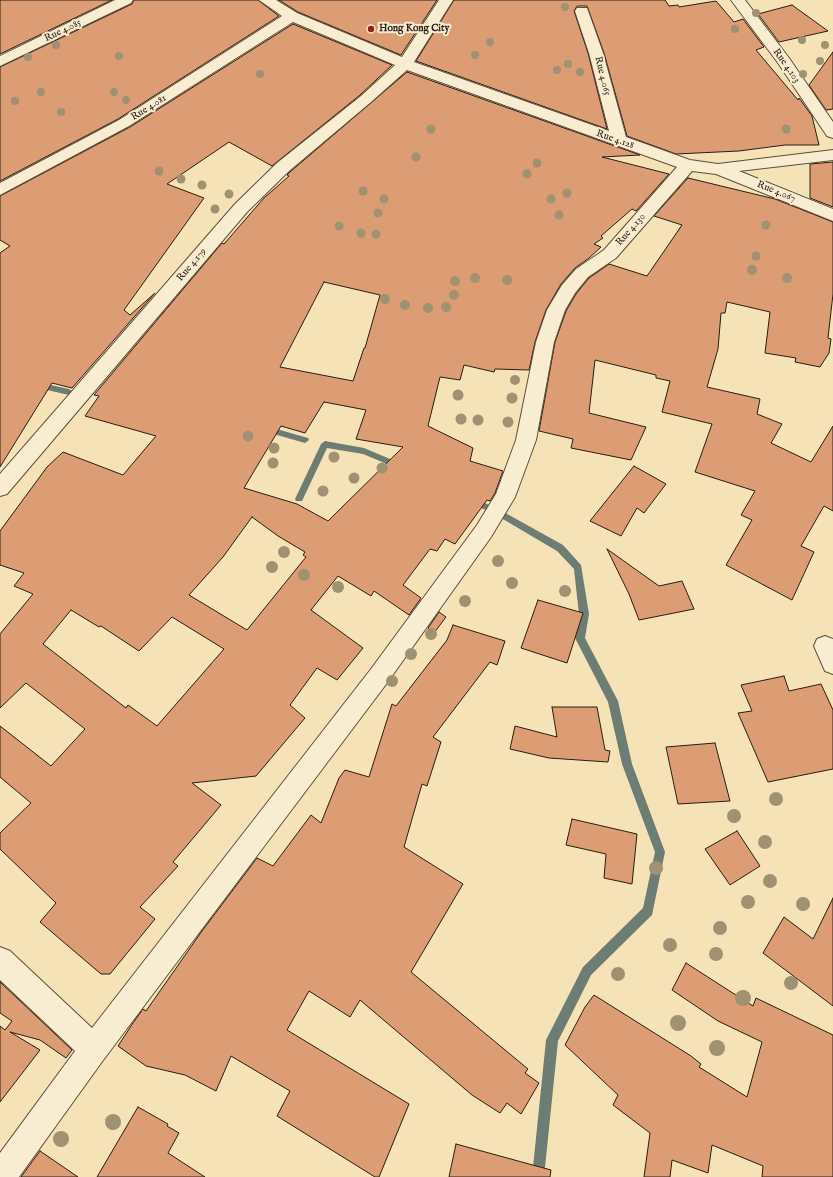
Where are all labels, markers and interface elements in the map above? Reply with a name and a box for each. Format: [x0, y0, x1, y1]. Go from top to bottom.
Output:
street label: Rue 4.085 [43, 17, 83, 45]
place label: Hong Kong City [379, 23, 449, 35]
marker: Hong Kong City [366, 24, 376, 34]
street label: Rue 4.103 [770, 47, 802, 85]
street label: Rue 4.065 [591, 55, 613, 97]
street label: Rue 4.081 [129, 92, 169, 124]
street label: Rue 4.128 [595, 128, 635, 152]
street label: Rue 4.067 [755, 179, 797, 205]
street label: Rue 4.130 [614, 211, 648, 249]
street label: Rue 4.179 [175, 246, 209, 284]

